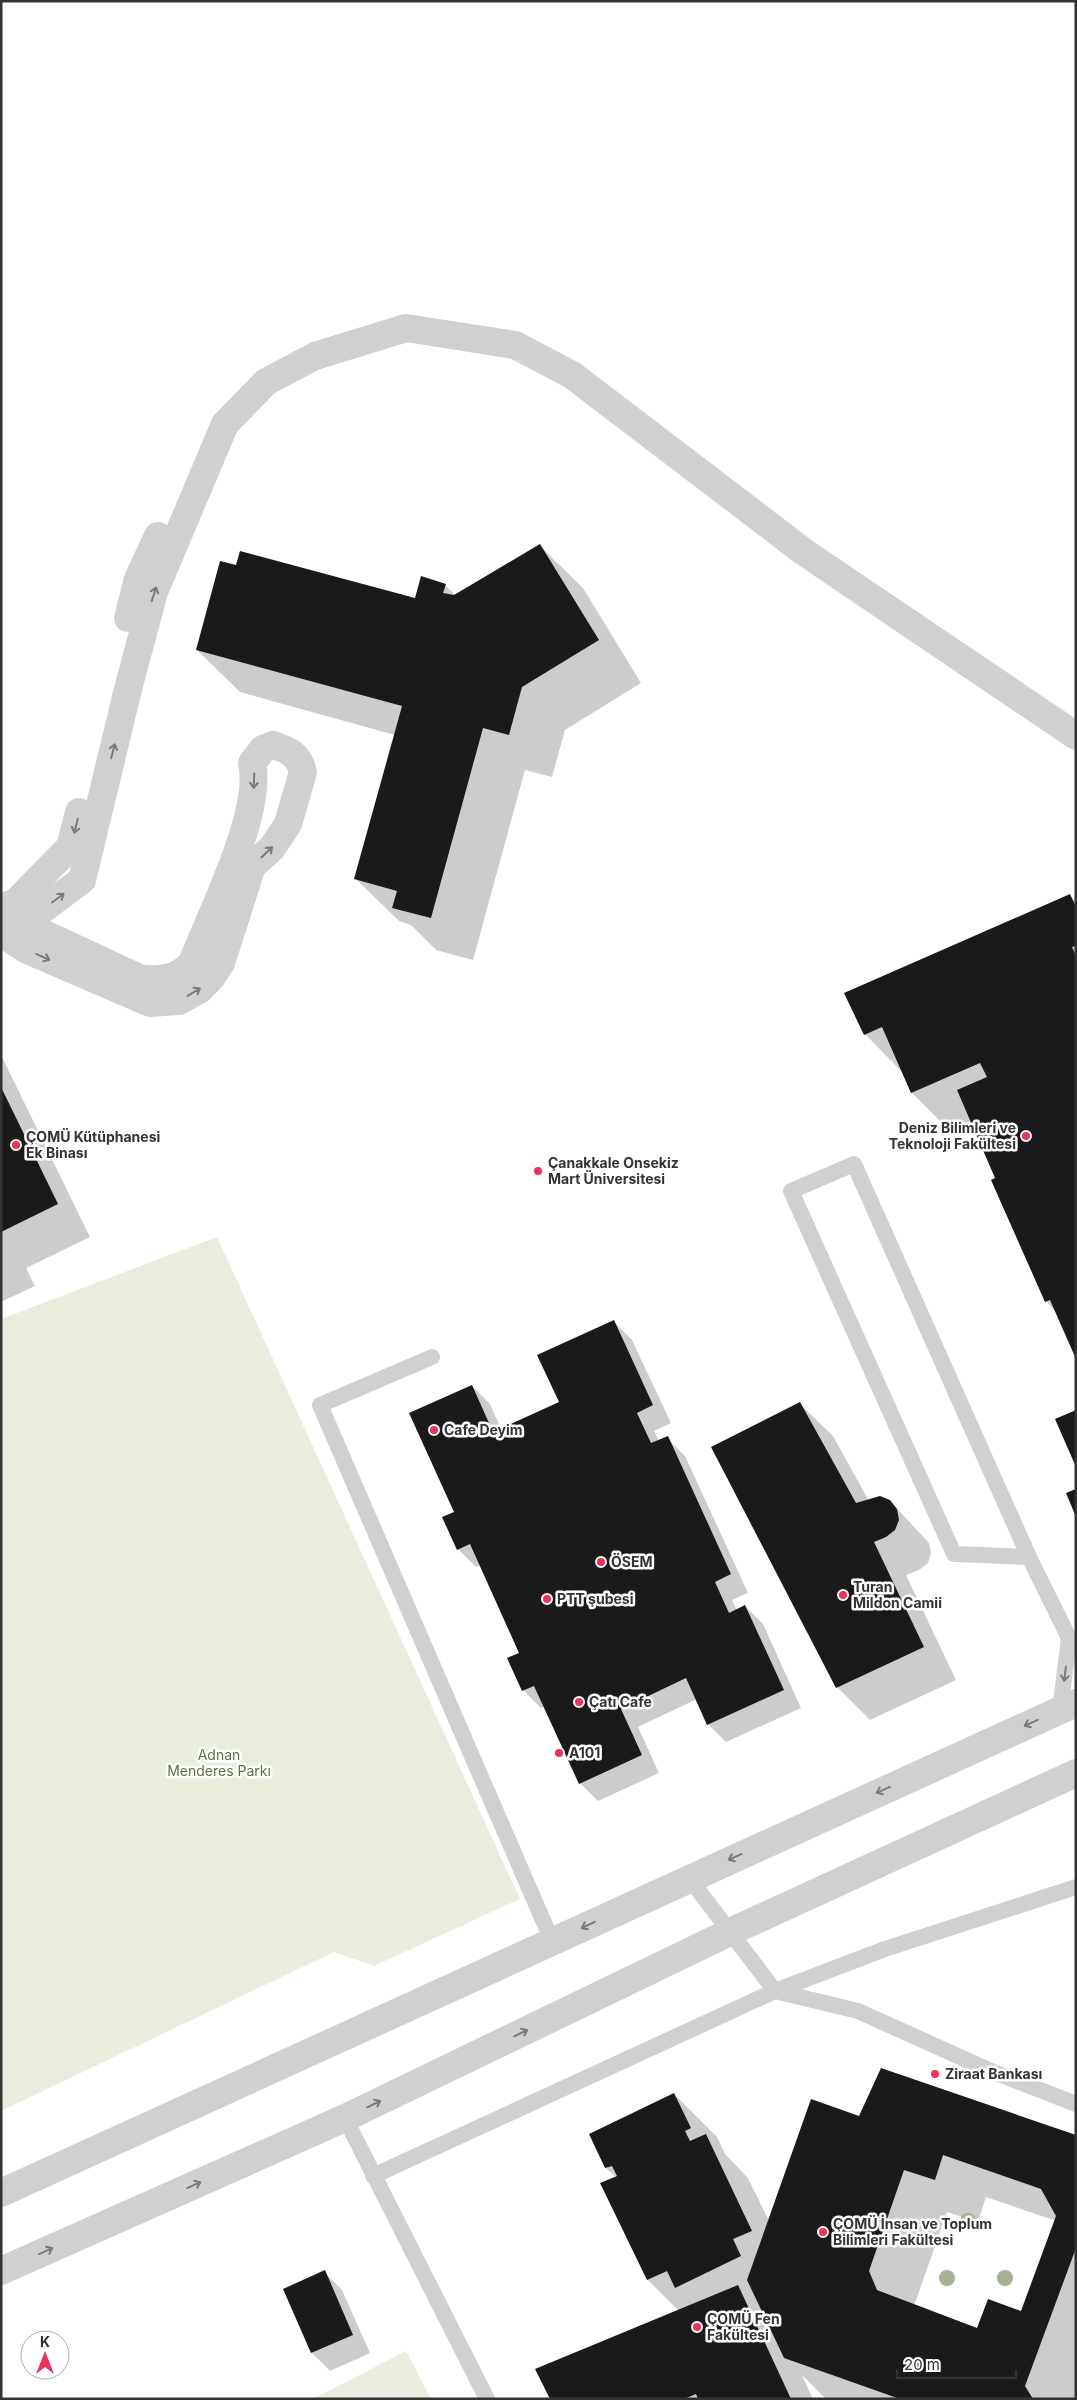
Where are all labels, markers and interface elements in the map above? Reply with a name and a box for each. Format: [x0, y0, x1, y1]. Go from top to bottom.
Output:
one-way arrow [150, 587, 159, 602]
one-way arrow [109, 744, 118, 760]
one-way arrow [249, 773, 258, 789]
one-way arrow [71, 818, 80, 834]
one-way arrow [260, 846, 273, 858]
one-way arrow [51, 893, 65, 903]
one-way arrow [35, 953, 50, 963]
one-way arrow [187, 987, 201, 998]
place label: Deniz Bilimleri ve Teknoloji Fakültesi [889, 1119, 1016, 1152]
place label: ÇOMÜ Kütüphanesi Ek Binası [26, 1128, 160, 1161]
marker: Deniz Bilimleri ve Teknoloji Fakültesi [1020, 1130, 1032, 1142]
marker: ÇOMÜ Kütüphanesi Ek Binası [10, 1139, 22, 1151]
place label: Çanakkale Onsekiz Mart Üniversitesi [548, 1154, 679, 1187]
marker: Çanakkale Onsekiz Mart Üniversitesi [532, 1165, 544, 1177]
place label: Cafe Deyim [444, 1421, 523, 1438]
marker: Cafe Deyim [428, 1424, 440, 1436]
place label: ÖSEM [611, 1553, 653, 1570]
marker: ÖSEM [595, 1556, 607, 1568]
place label: Turan Mildon Camii [853, 1578, 942, 1611]
marker: Turan Mildon Camii [837, 1589, 849, 1601]
place label: PTT şubesi [557, 1590, 634, 1607]
marker: PTT şubesi [541, 1593, 553, 1605]
one-way arrow [1059, 1665, 1069, 1681]
place label: Çatı Cafe [589, 1693, 652, 1710]
marker: Çatı Cafe [573, 1696, 585, 1708]
one-way arrow [1024, 1719, 1039, 1728]
place label: A101 [569, 1744, 600, 1761]
park label: Adnan Menderes Parkı [167, 1746, 271, 1779]
marker: A101 [553, 1747, 565, 1759]
one-way arrow [876, 1786, 891, 1795]
one-way arrow [728, 1853, 743, 1863]
one-way arrow [581, 1920, 596, 1930]
one-way arrow [513, 2028, 528, 2038]
place label: Ziraat Bankası [945, 2065, 1042, 2082]
marker: Ziraat Bankası [929, 2068, 941, 2080]
one-way arrow [366, 2099, 381, 2108]
one-way arrow [186, 2180, 201, 2189]
place label: ÇOMÜ İnsan ve Toplum Bilimleri Fakültesi [833, 2214, 992, 2248]
marker: ÇOMÜ İnsan ve Toplum Bilimleri Fakültesi [817, 2226, 829, 2238]
one-way arrow [38, 2246, 53, 2256]
place label: ÇOMÜ Fen Fakültesi [707, 2310, 780, 2343]
marker: ÇOMÜ Fen Fakültesi [691, 2321, 703, 2333]
north arrow [20, 2330, 70, 2380]
text: K [40, 2333, 50, 2350]
scale bar [897, 2348, 1016, 2380]
text: 20 m [904, 2355, 940, 2374]

